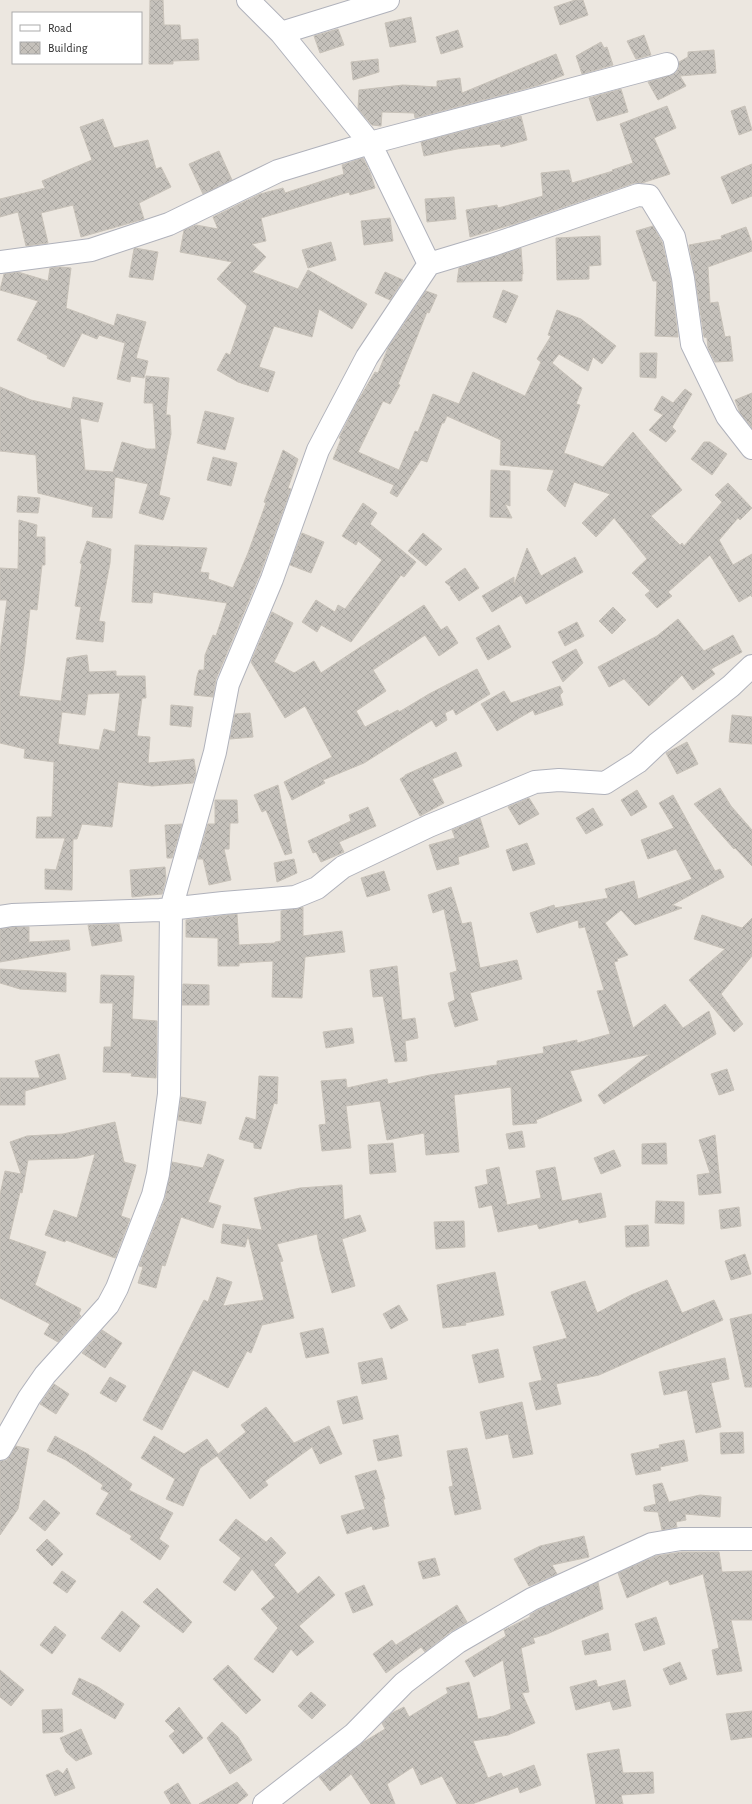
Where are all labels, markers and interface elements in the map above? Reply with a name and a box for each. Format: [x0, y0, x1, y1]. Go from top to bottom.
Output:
legend [12, 12, 142, 64]
text: Road [48, 22, 72, 34]
text: Building [48, 42, 88, 54]

